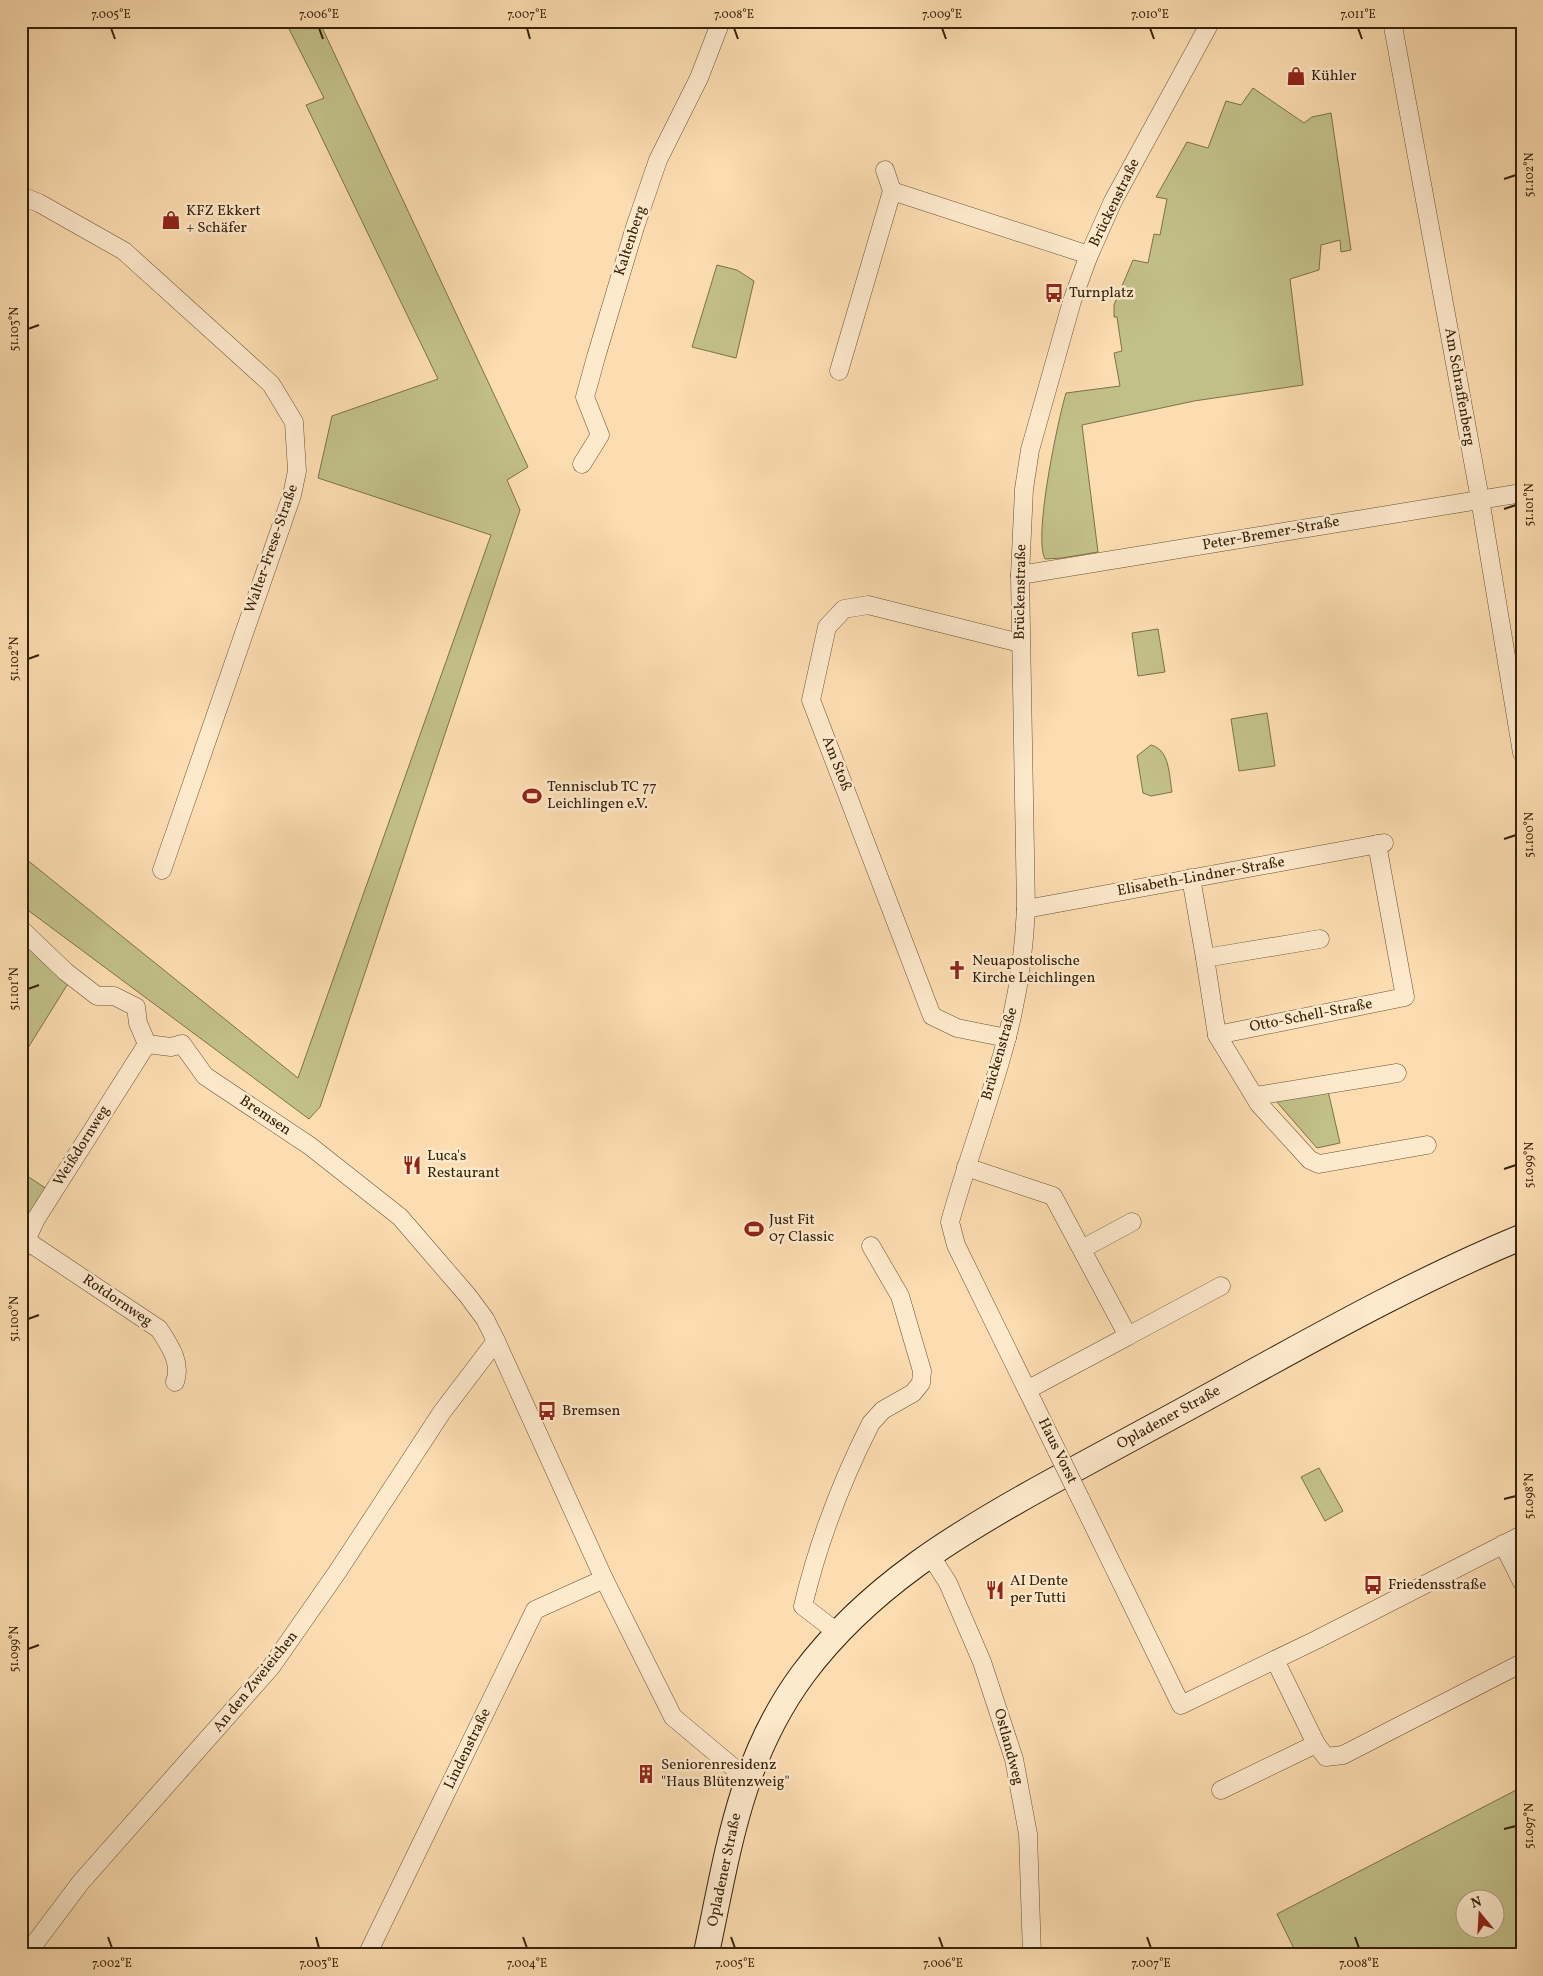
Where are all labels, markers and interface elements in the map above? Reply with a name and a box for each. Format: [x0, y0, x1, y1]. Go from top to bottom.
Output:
text: 7.005°E [91, 7, 131, 23]
text: 7.006°E [299, 7, 339, 23]
text: 7.007°E [507, 7, 547, 23]
text: 7.008°E [714, 7, 754, 23]
text: 7.009°E [922, 7, 962, 23]
text: 7.010°E [1131, 7, 1169, 23]
text: 7.011°E [1340, 7, 1376, 23]
shop icon: Kühler [1285, 65, 1307, 87]
place label: Kühler [1311, 66, 1356, 87]
text: 51.102°N [1522, 153, 1538, 197]
street label: Brückenstraße [1085, 155, 1145, 251]
place label: KFZ Ekkert + Schäfer [186, 201, 261, 239]
street label: Kaltenberg [610, 203, 652, 279]
shop icon: KFZ Ekkert + Schäfer [160, 209, 182, 231]
bus stop icon: Turnplatz [1043, 282, 1065, 304]
place label: Turnplatz [1069, 283, 1134, 304]
text: 51.103°N [7, 307, 23, 351]
street label: Am Schraffenberg [1438, 326, 1480, 448]
street label: Walter-Frese-Straße [240, 482, 304, 616]
text: 51.101°N [1522, 483, 1538, 527]
street label: Peter-Bremer-Straße [1201, 512, 1341, 556]
street label: Brückenstraße [1010, 544, 1032, 640]
text: 51.102°N [7, 637, 23, 681]
street label: Am Stoß [816, 734, 856, 794]
place label: Tennisclub TC 77 Leichlingen e.V. [547, 777, 657, 815]
sports icon: Tennisclub TC 77 Leichlingen e.V. [521, 785, 543, 807]
text: 51.100°N [1522, 812, 1538, 858]
street label: Elisabeth-Lindner-Straße [1116, 852, 1286, 902]
place label: Neuapostolische Kirche Leichlingen [972, 951, 1095, 989]
church icon: Neuapostolische Kirche Leichlingen [946, 959, 968, 981]
text: 51.101°N [7, 967, 23, 1011]
street label: Otto-Schell-Straße [1248, 994, 1374, 1038]
street label: Brückenstraße [977, 1005, 1023, 1103]
street label: Bremsen [235, 1091, 295, 1141]
street label: Weißdornweg [49, 1101, 115, 1190]
text: 51.099°N [1522, 1142, 1538, 1188]
place label: Luca's Restaurant [427, 1146, 500, 1184]
restaurant icon: Luca's Restaurant [401, 1154, 423, 1176]
place label: Just Fit 07 Classic [769, 1210, 834, 1248]
sports icon: Just Fit 07 Classic [743, 1218, 765, 1240]
street label: Rotdornweg [78, 1270, 156, 1332]
text: 51.100°N [7, 1296, 23, 1342]
street label: Opladener Straße [1113, 1381, 1225, 1455]
bus stop icon: Bremsen [536, 1400, 558, 1422]
place label: Bremsen [562, 1401, 621, 1422]
street label: Haus Vorst [1032, 1414, 1082, 1488]
text: 51.098°N [1522, 1473, 1538, 1519]
place label: AI Dente per Tutti [1010, 1571, 1068, 1609]
bus stop icon: Friedensstraße [1362, 1574, 1384, 1596]
place label: Friedensstraße [1388, 1575, 1486, 1596]
restaurant icon: AI Dente per Tutti [984, 1579, 1006, 1601]
text: 51.099°N [7, 1626, 23, 1672]
street label: An den Zweieichen [209, 1627, 303, 1737]
street label: Lindenstraße [439, 1705, 497, 1793]
street label: Ostlandweg [988, 1706, 1028, 1788]
place label: Seniorenresidenz "Haus Blütenzweig" [661, 1755, 790, 1793]
building icon: Seniorenresidenz "Haus Blütenzweig" [635, 1763, 657, 1785]
text: 51.097°N [1522, 1803, 1538, 1849]
street label: Opladener Straße [703, 1811, 747, 1929]
north arrow [1456, 1888, 1506, 1938]
text: N [1469, 1892, 1484, 1914]
text: 7.002°E [92, 1956, 132, 1972]
text: 7.003°E [299, 1956, 339, 1972]
text: 7.004°E [507, 1956, 547, 1972]
text: 7.005°E [715, 1956, 755, 1972]
text: 7.006°E [923, 1956, 963, 1972]
text: 7.007°E [1131, 1956, 1171, 1972]
text: 7.008°E [1339, 1956, 1379, 1972]

